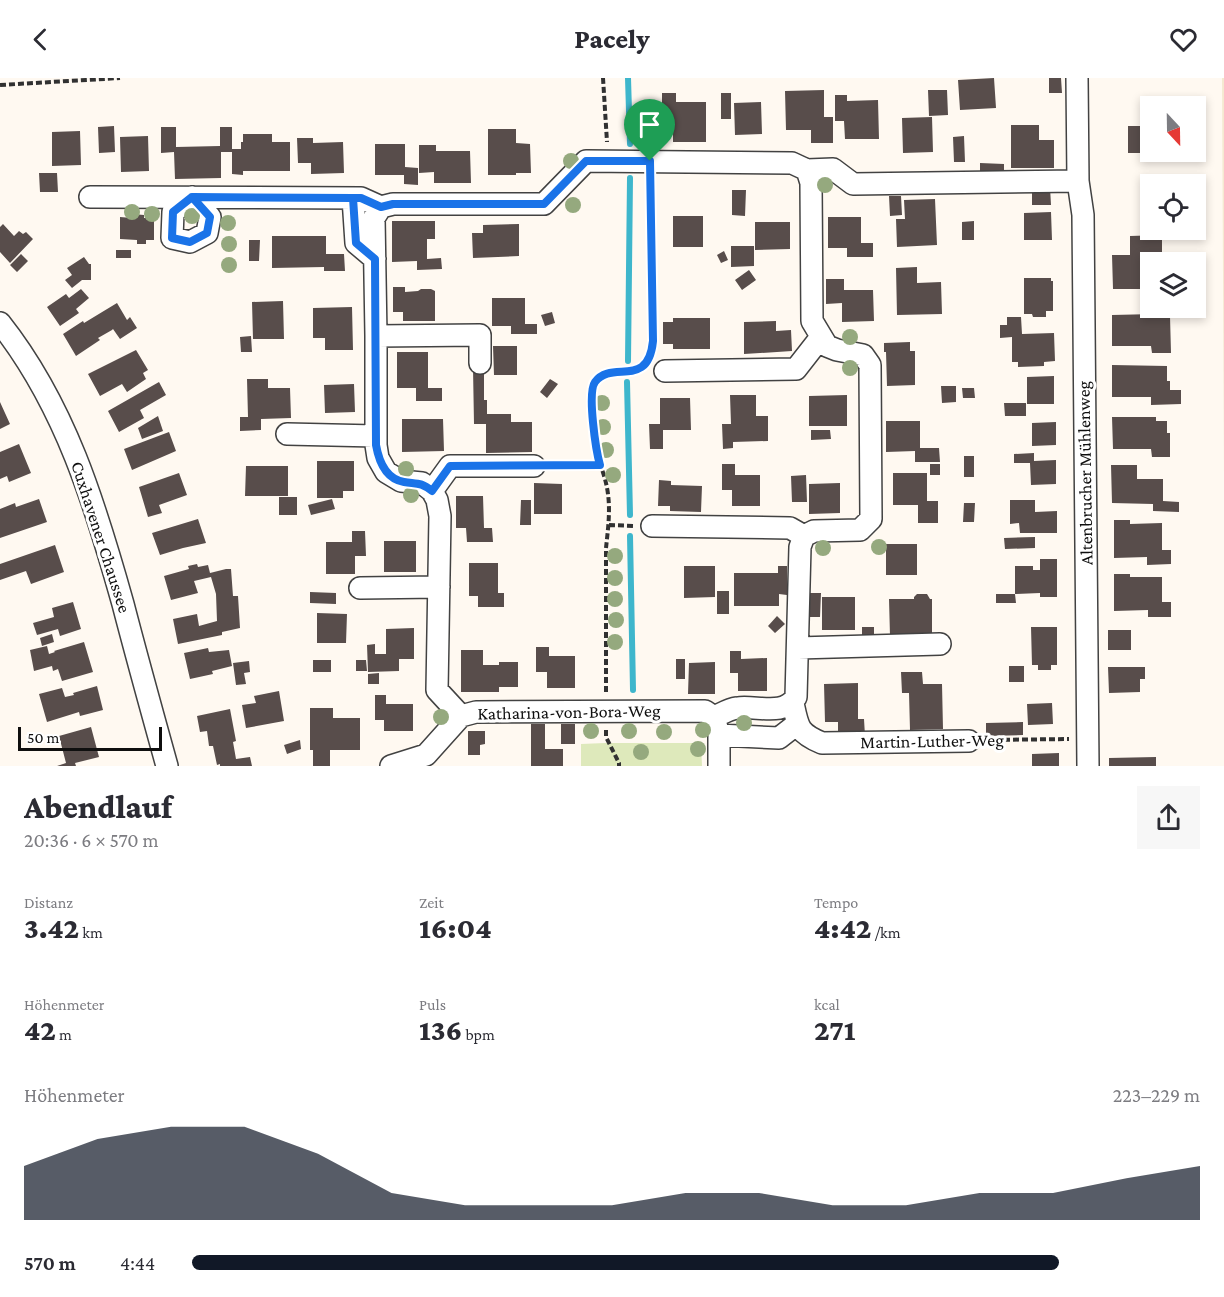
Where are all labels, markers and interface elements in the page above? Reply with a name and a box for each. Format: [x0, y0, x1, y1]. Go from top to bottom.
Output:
icon: back [24, 23, 57, 56]
icon: heart [1167, 23, 1200, 56]
text: Pacely [574, 24, 650, 54]
north arrow [1140, 96, 1206, 162]
map controls [1140, 96, 1206, 318]
pin [624, 99, 675, 161]
icon: arrive [633, 108, 666, 141]
button: locate [1140, 174, 1206, 240]
button: layers [1140, 252, 1206, 318]
street label: Altenbrucher Mühlenweg [1073, 380, 1097, 565]
street label: Cuxhavener Chaussee [67, 459, 135, 615]
street label: Katharina-von-Bora-Weg [477, 700, 661, 724]
scale bar [18, 724, 162, 752]
text: 50 m [27, 729, 59, 746]
street label: Martin-Luther-Weg [860, 730, 1004, 752]
button: share [1137, 786, 1200, 849]
text: Abendlauf [24, 788, 172, 825]
text: 20:36 · 6 × 570 m [24, 829, 158, 851]
text: Distanz [24, 894, 73, 911]
text: Zeit [419, 894, 444, 911]
text: Tempo [814, 894, 858, 911]
text: 3.42 [24, 911, 79, 944]
text: 16:04 [419, 911, 492, 944]
text: 4:42 [814, 911, 871, 944]
text: km [79, 924, 103, 941]
text: /km [871, 924, 901, 941]
text: Höhenmeter [24, 996, 104, 1013]
text: Puls [419, 996, 446, 1013]
text: kcal [814, 996, 840, 1013]
text: 42 [24, 1013, 56, 1046]
text: 136 [419, 1013, 462, 1046]
text: 271 [814, 1013, 856, 1046]
text: m [56, 1026, 72, 1043]
text: bpm [462, 1026, 495, 1043]
text: Höhenmeter [24, 1084, 125, 1106]
text: 223–229 m [1113, 1084, 1200, 1106]
text: 570 m [24, 1252, 76, 1274]
text: 4:44 [120, 1252, 155, 1274]

